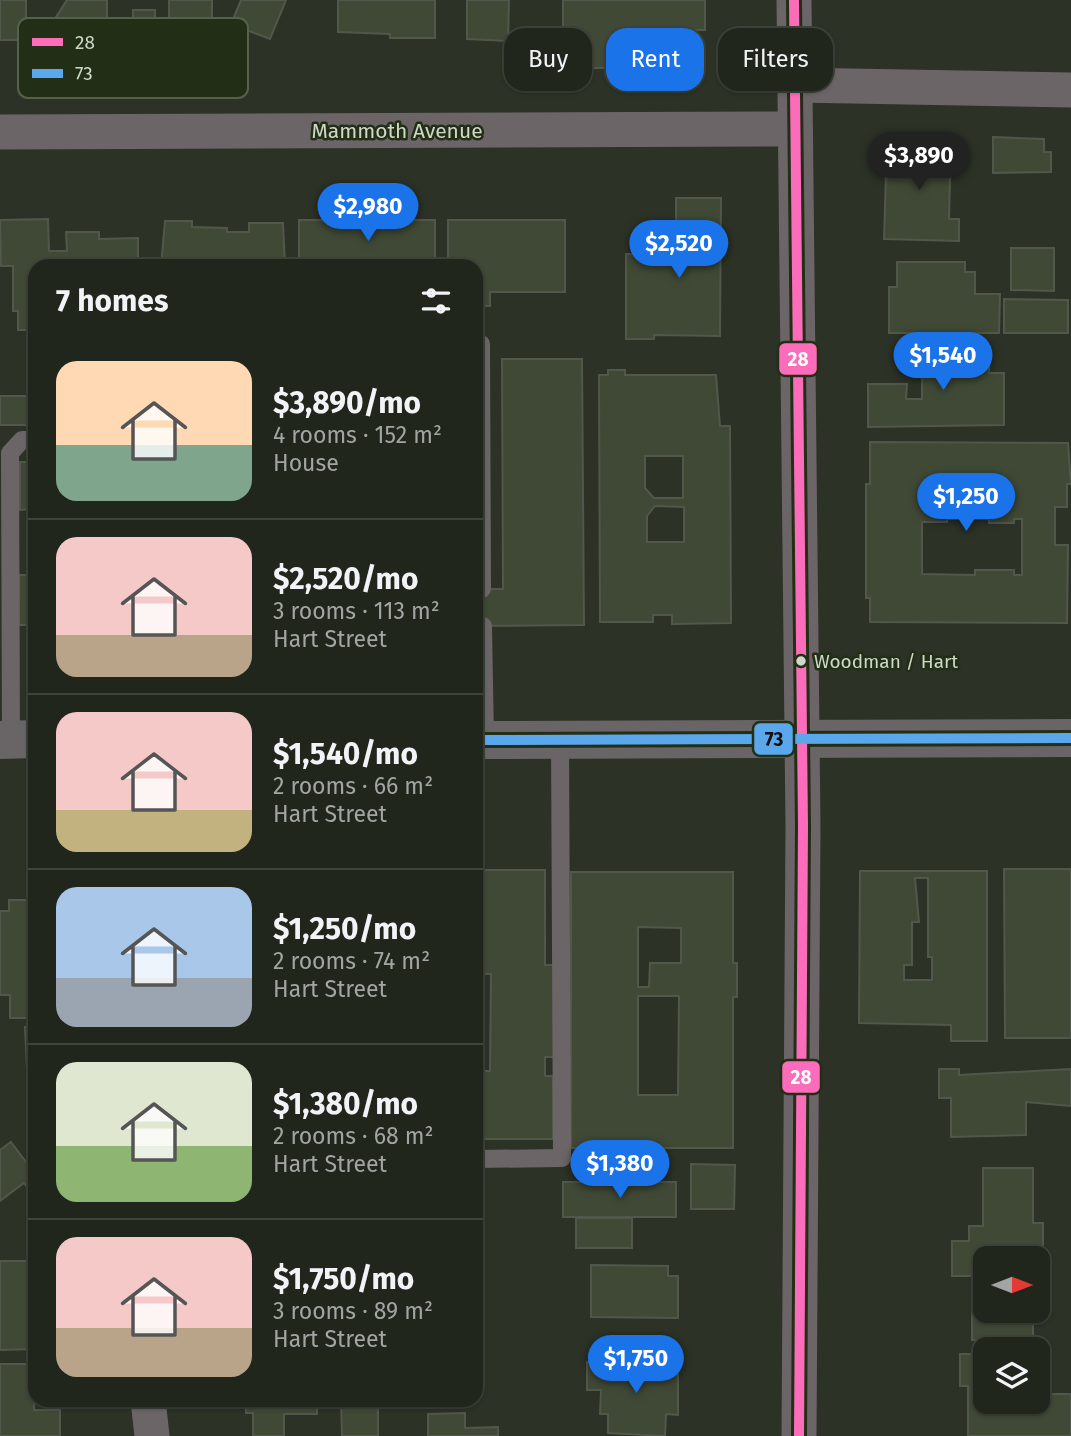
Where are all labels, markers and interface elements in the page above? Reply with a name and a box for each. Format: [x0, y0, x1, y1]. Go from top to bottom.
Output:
legend [18, 18, 248, 98]
chip: Buy [504, 28, 592, 91]
chip: Rent [606, 28, 704, 91]
chip: Filters [718, 28, 833, 91]
text: 28 [75, 31, 95, 54]
text: 73 [75, 62, 93, 85]
street label: Mammoth Avenue [311, 118, 483, 144]
pin: $3,890 [862, 132, 976, 192]
text: $3,890 [884, 141, 954, 169]
pin: $2,980 [311, 184, 425, 243]
text: $2,980 [333, 192, 403, 220]
pin: $2,520 [622, 220, 736, 280]
text: $2,520 [645, 229, 713, 257]
icon: filters [417, 282, 455, 320]
text: 7 homes [56, 283, 168, 319]
pin: $1,540 [886, 332, 1000, 392]
text: $1,540 [910, 341, 977, 369]
line badge: 28 [778, 342, 818, 376]
text: 28 [788, 348, 808, 371]
text: $3,890/mo [273, 385, 421, 421]
icon: home [112, 389, 196, 473]
text: 4 rooms · 152 m² [273, 421, 442, 449]
text: House [273, 449, 339, 477]
pin: $1,250 [909, 474, 1023, 533]
text: $1,250 [933, 482, 999, 510]
text: $2,520/mo [273, 561, 418, 597]
icon: home [112, 565, 196, 649]
text: 3 rooms · 113 m² [273, 597, 440, 625]
text: Hart Street [273, 625, 387, 653]
place label: Woodman / Hart [814, 650, 958, 673]
marker: Woodman / Hart [794, 654, 808, 668]
line badge: 73 [753, 722, 794, 756]
text: 73 [765, 728, 783, 751]
text: $1,540/mo [273, 736, 418, 772]
icon: home [112, 740, 196, 824]
text: 2 rooms · 66 m² [273, 772, 433, 800]
text: Hart Street [273, 800, 387, 828]
text: $1,250/mo [273, 911, 416, 947]
icon: home [112, 915, 196, 999]
text: 2 rooms · 74 m² [273, 947, 430, 975]
text: Hart Street [273, 975, 387, 1003]
line badge: 28 [781, 1060, 821, 1094]
text: 28 [791, 1066, 811, 1089]
text: $1,380/mo [273, 1086, 418, 1122]
icon: home [112, 1090, 196, 1174]
text: 2 rooms · 68 m² [273, 1122, 434, 1150]
pin: $1,380 [563, 1140, 677, 1200]
text: $1,380 [586, 1149, 654, 1177]
text: Hart Street [273, 1150, 387, 1178]
north arrow [973, 1246, 1050, 1323]
map controls [973, 1246, 1050, 1414]
text: $1,750/mo [273, 1261, 414, 1297]
icon: home [112, 1265, 196, 1349]
text: 3 rooms · 89 m² [273, 1297, 433, 1325]
text: Hart Street [273, 1325, 387, 1353]
pin: $1,750 [579, 1336, 693, 1395]
button: layers [973, 1337, 1050, 1414]
text: $1,750 [604, 1344, 668, 1372]

